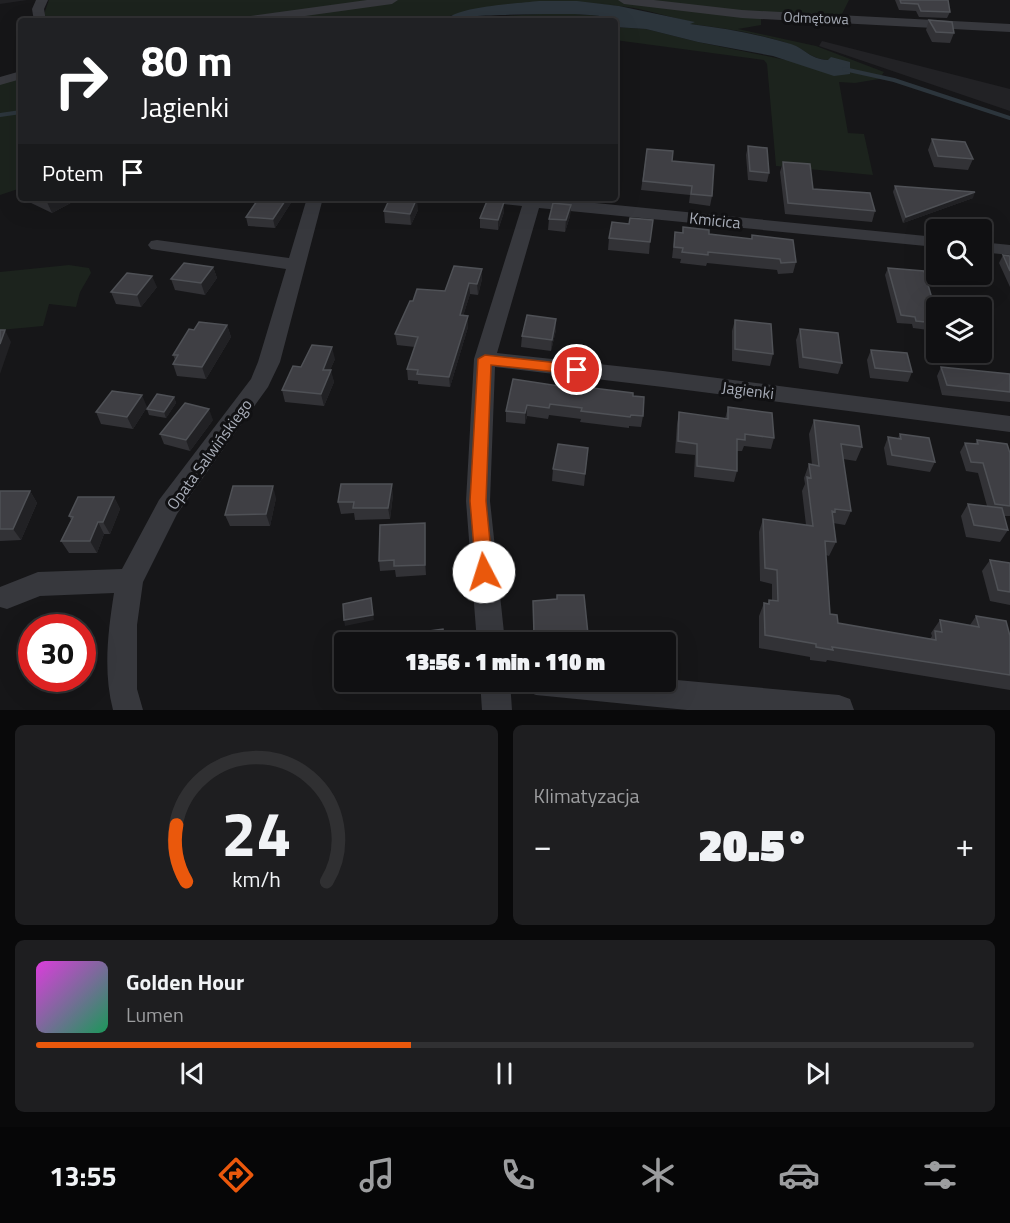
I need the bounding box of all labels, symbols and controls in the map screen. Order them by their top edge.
street label: Odmętowa [783,6,849,29]
text: 80 m [141,28,233,92]
icon: right [42,42,120,120]
text: Jagienki [141,86,229,127]
text: Potem [42,156,104,190]
icon: arrive [116,156,149,189]
street label: Kmicica [688,205,742,235]
map controls [926,219,992,363]
button: search [926,219,992,285]
button: layers [926,297,992,363]
pin [551,344,602,395]
icon: arrive [560,353,593,386]
street label: Jagienki [721,375,775,405]
street label: Opata Salwińskiego [160,393,258,515]
position arrow [452,540,516,604]
speed limit sign: 30 [18,614,96,692]
text: 13:56 · 1 min · 110 m [405,645,605,679]
text: Klimatyzacja [534,780,640,811]
text: 24 [221,785,291,880]
text: 20.5° [698,810,810,878]
text: − [534,820,552,870]
text: + [956,820,974,870]
text: km/h [232,863,281,895]
text: Golden Hour [126,965,244,999]
text: Lumen [126,999,184,1030]
icon: previous [176,1057,209,1090]
icon: pause [488,1057,521,1090]
icon: next [801,1057,834,1090]
icon: directions [215,1154,257,1196]
icon: music [356,1154,398,1196]
icon: phone [497,1154,539,1196]
icon: climate [637,1154,679,1196]
icon: car [778,1154,820,1196]
icon: filters [919,1154,961,1196]
text: 13:55 [49,1155,117,1196]

